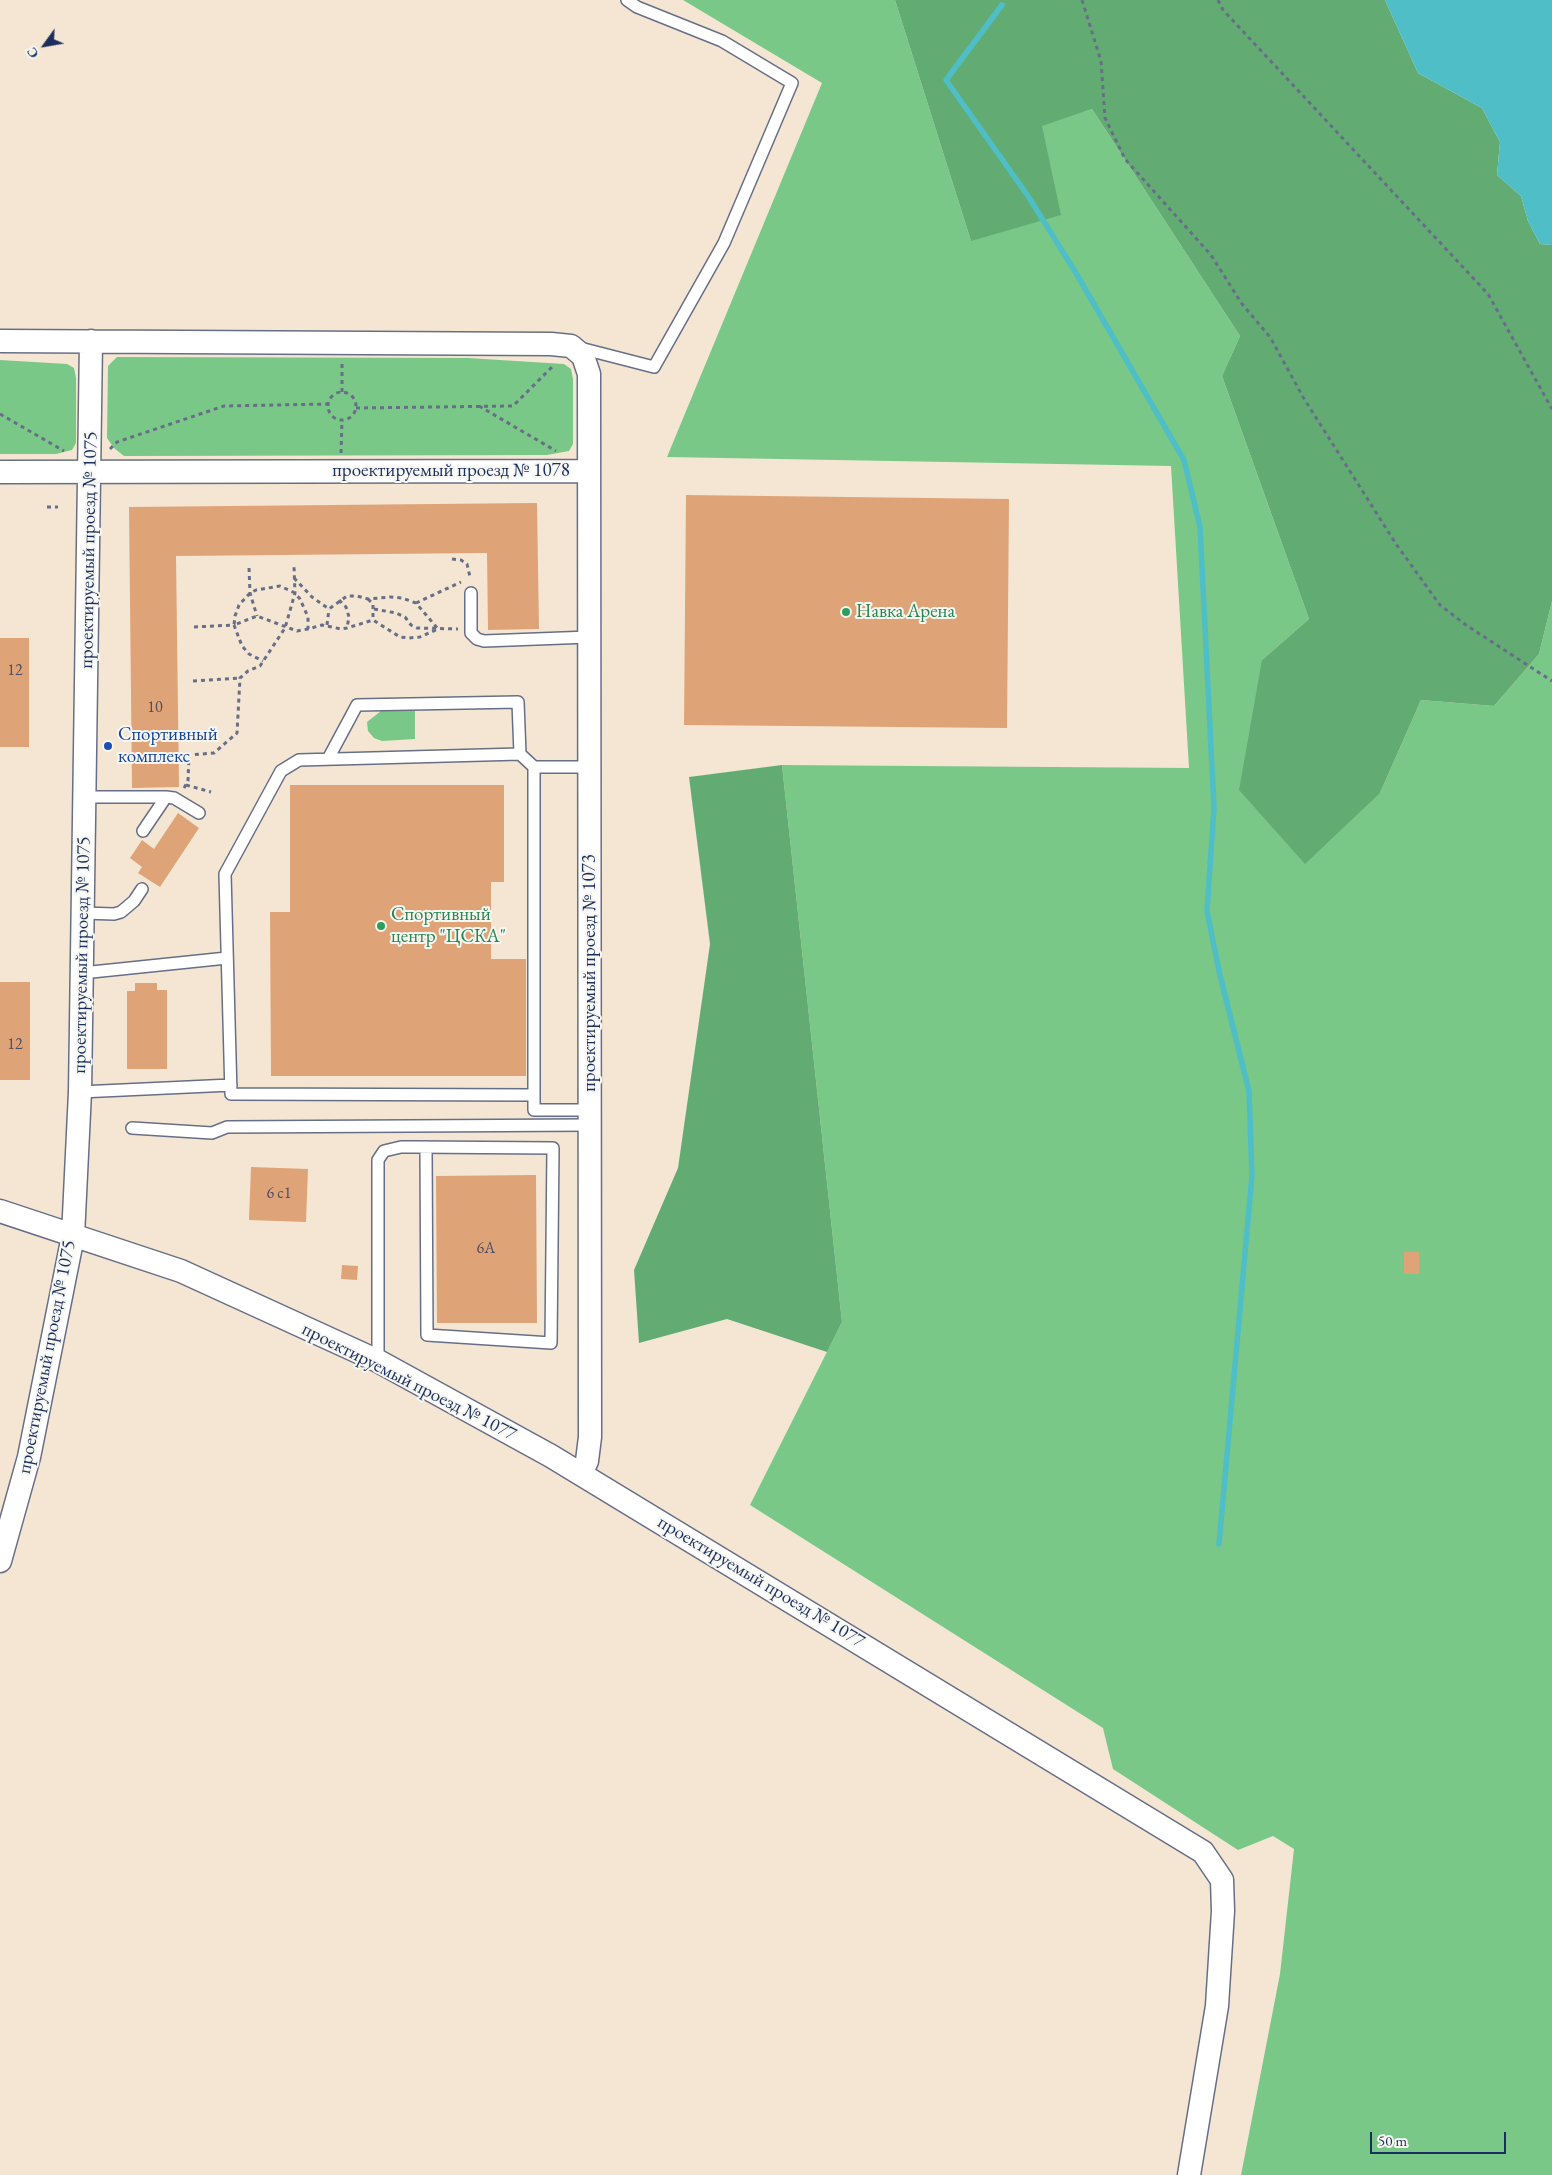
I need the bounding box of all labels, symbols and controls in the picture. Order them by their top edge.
north arrow [20,20,70,70]
text: С [22,44,43,62]
street label: проектируемый проезд № 1075 [76,431,102,669]
street label: проектируемый проезд № 1078 [332,460,570,482]
place label: Навка Арена [856,601,955,623]
marker: Навка Арена [840,606,852,618]
house number: 12 [7,661,23,681]
house number: 10 [147,698,163,718]
place label: Спортивный комплекс [118,724,218,768]
marker: Спортивный комплекс [102,740,114,752]
street label: проектируемый проезд № 1075 [69,836,95,1074]
street label: проектируемый проезд № 1073 [579,854,601,1092]
place label: Спортивный центр "ЦСКА" [391,904,506,948]
marker: Спортивный центр "ЦСКА" [375,920,387,932]
house number: 12 [7,1035,23,1055]
house number: 6 с1 [266,1184,292,1204]
street label: проектируемый проезд № 1075 [13,1238,81,1476]
house number: 6А [477,1239,495,1259]
street label: проектируемый проезд № 1077 [298,1318,520,1446]
street label: проектируемый проезд № 1077 [653,1511,869,1653]
scale bar [1372,2122,1508,2154]
text: 50 m [1378,2131,1407,2150]

